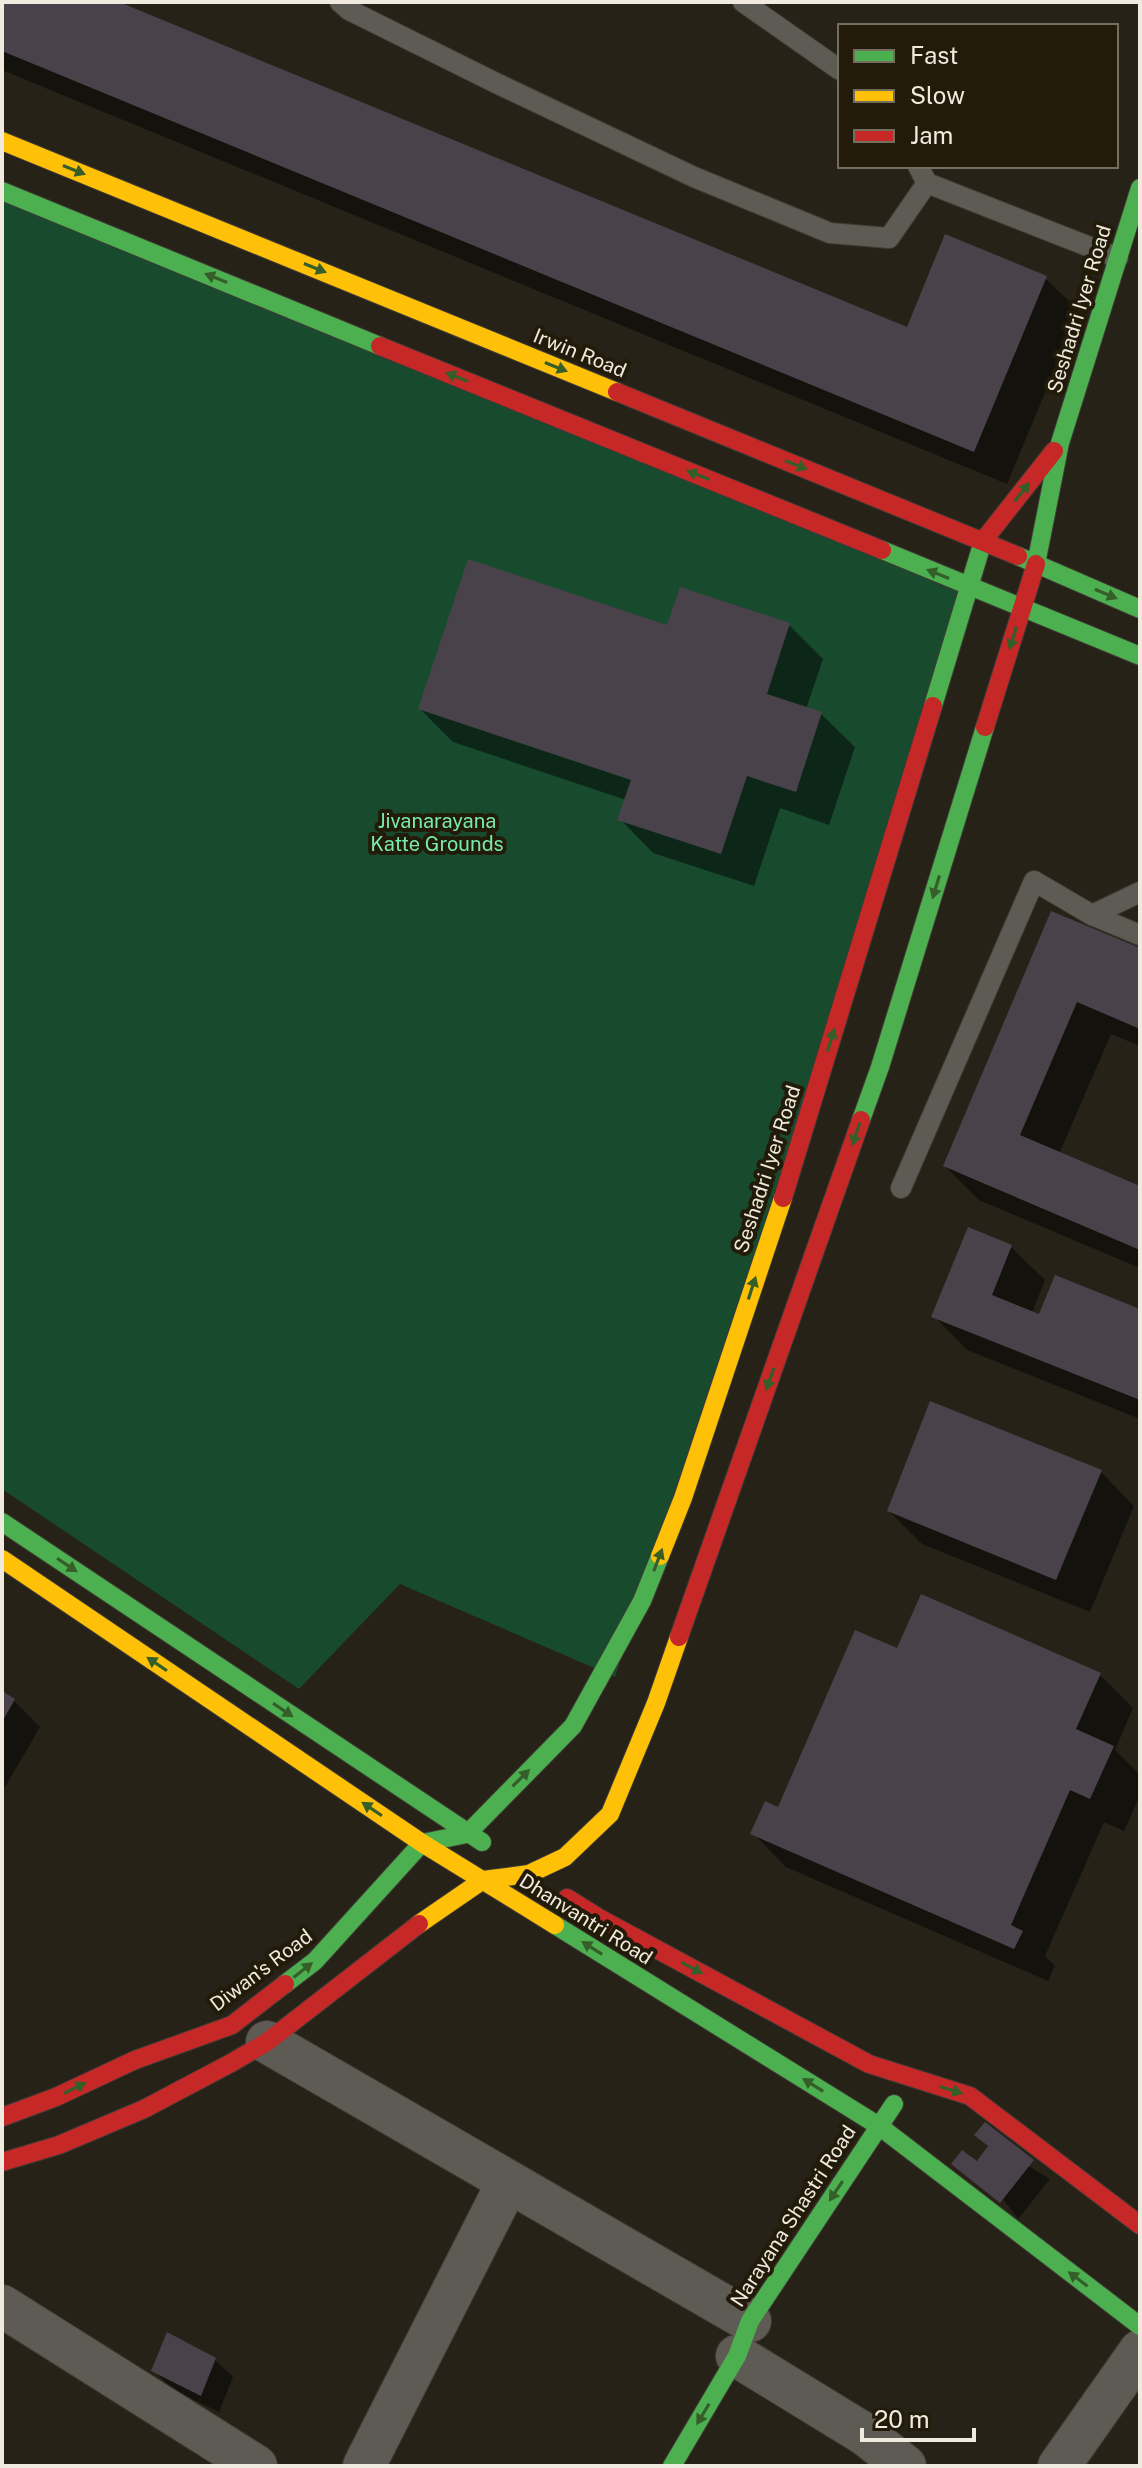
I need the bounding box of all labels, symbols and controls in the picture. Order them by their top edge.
legend [838,24,1118,168]
text: Fast [910,41,958,69]
text: Slow [910,81,965,109]
text: Jam [910,121,953,149]
one-way arrow [62,164,86,177]
street label: Seshadri Iyer Road [1042,222,1116,396]
one-way arrow [303,262,327,275]
one-way arrow [204,272,228,285]
street label: Irwin Road [530,323,630,383]
one-way arrow [544,360,568,373]
one-way arrow [445,370,469,383]
one-way arrow [784,459,808,472]
one-way arrow [685,468,709,481]
one-way arrow [1013,482,1029,502]
one-way arrow [926,567,950,580]
one-way arrow [1094,587,1118,601]
one-way arrow [1006,627,1018,651]
park label: Jivanarayana Katte Grounds [370,809,504,856]
one-way arrow [929,875,941,899]
one-way arrow [825,1028,838,1052]
street label: Seshadri Iyer Road [729,1082,805,1256]
one-way arrow [849,1122,862,1146]
one-way arrow [747,1276,759,1300]
one-way arrow [763,1367,775,1391]
one-way arrow [652,1548,665,1572]
one-way arrow [56,1557,77,1572]
one-way arrow [146,1656,167,1671]
one-way arrow [272,1702,293,1717]
one-way arrow [512,1769,530,1788]
one-way arrow [362,1802,383,1817]
street label: Dhanvantri Road [515,1868,657,1970]
street label: Diwan's Road [205,1924,317,2016]
one-way arrow [581,1941,603,1955]
one-way arrow [680,1961,703,1975]
one-way arrow [293,1962,313,1978]
one-way arrow [802,2079,824,2093]
one-way arrow [63,2082,86,2095]
one-way arrow [940,2084,964,2097]
street label: Narayana Shastri Road [725,2121,861,2311]
one-way arrow [828,2181,843,2202]
one-way arrow [1068,2271,1088,2287]
scale bar [862,2392,974,2442]
one-way arrow [696,2403,710,2425]
text: 20 m [874,2405,930,2433]

